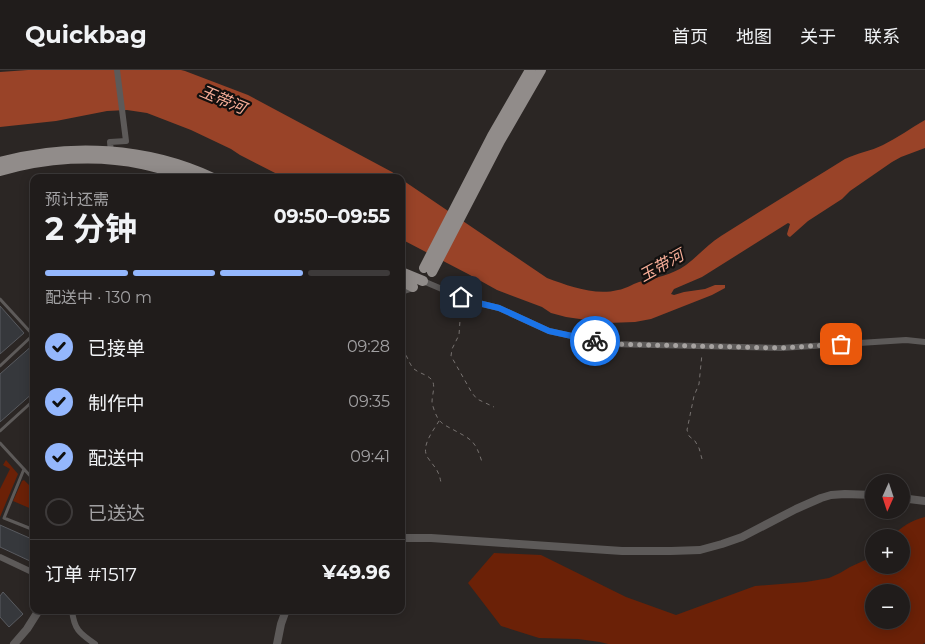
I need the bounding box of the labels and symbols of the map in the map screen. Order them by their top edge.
water label: 玉带河 [197,81,251,119]
water label: 玉带河 [636,244,689,285]
pin [440,276,482,318]
courier [570,316,620,366]
pin [820,323,862,365]
north arrow [865,474,910,519]

